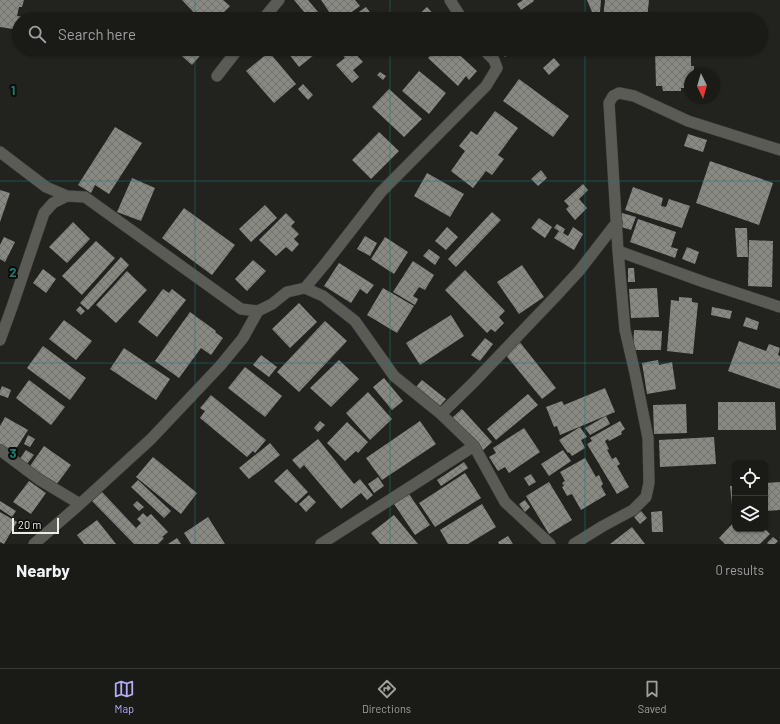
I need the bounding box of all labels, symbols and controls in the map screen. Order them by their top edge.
search box [12,12,768,56]
icon: search [26,23,48,45]
text: Search here [58,25,136,43]
north arrow [684,68,720,104]
text: 1 [11,82,15,98]
text: 2 [9,264,17,280]
text: 3 [9,445,17,461]
map controls [732,460,768,532]
button: locate [732,460,768,496]
button: layers [732,496,768,532]
scale bar [12,516,59,535]
text: 20 m [18,518,41,531]
text: Nearby [16,560,70,580]
text: 0 results [715,562,764,578]
tab: Map [113,678,135,715]
tab: Directions [362,678,411,715]
tab: Saved [638,678,667,715]

